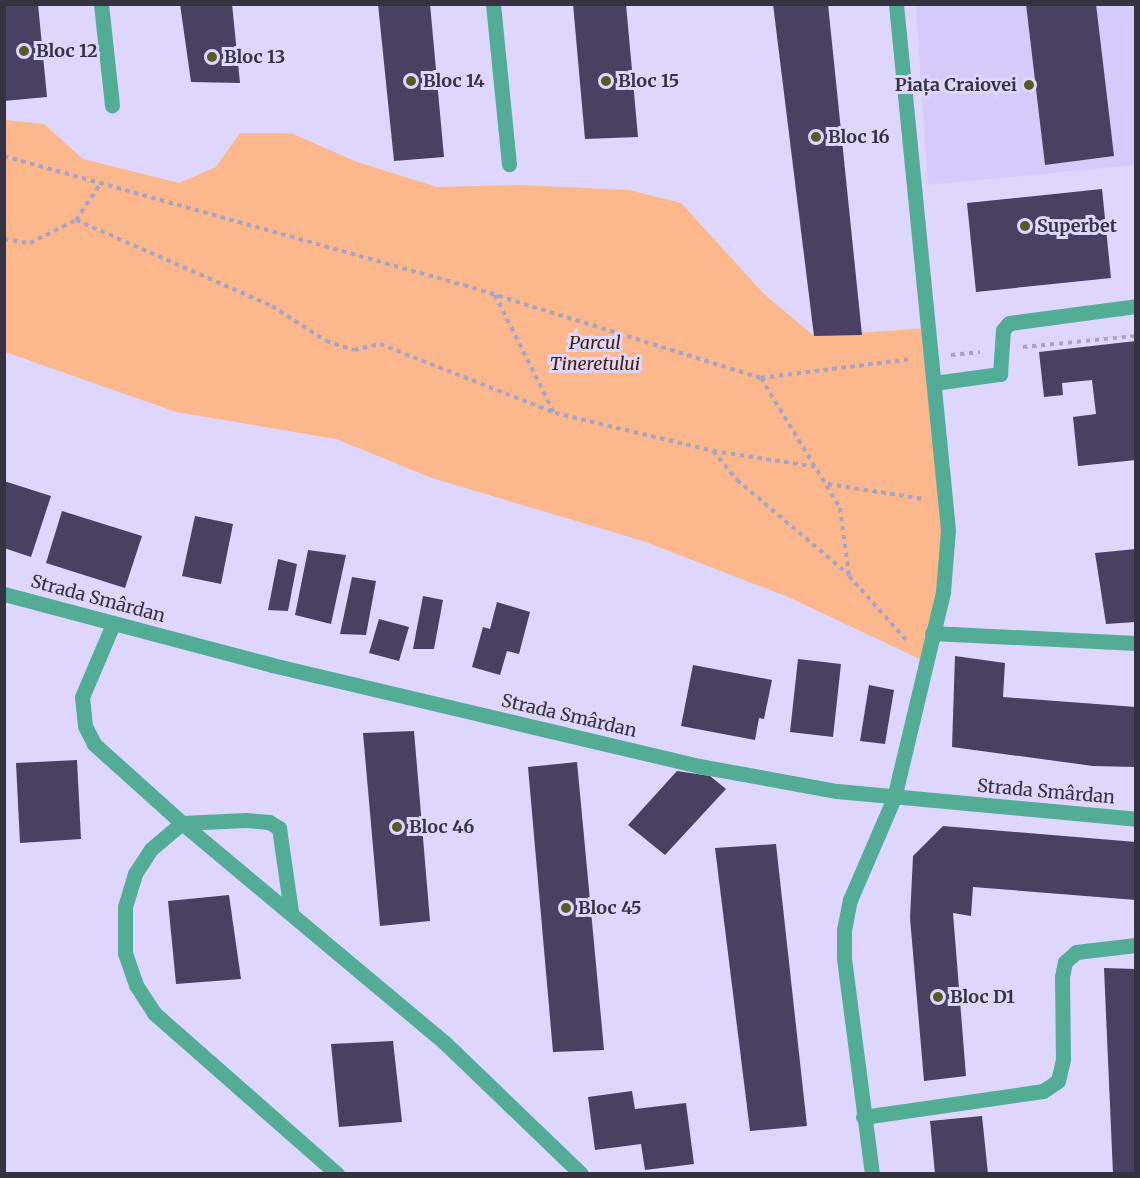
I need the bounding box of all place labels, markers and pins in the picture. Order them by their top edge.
place label: Bloc 12 [36,40,98,62]
marker: Bloc 12 [17,44,31,58]
place label: Bloc 13 [224,46,285,68]
marker: Bloc 13 [205,50,219,64]
place label: Bloc 14 [423,70,485,92]
place label: Bloc 15 [618,70,679,92]
marker: Bloc 14 [404,74,418,88]
marker: Bloc 15 [599,74,613,88]
place label: Piața Craiovei [895,74,1017,96]
marker: Piața Craiovei [1022,78,1036,92]
place label: Bloc 16 [828,126,890,148]
marker: Bloc 16 [809,130,823,144]
place label: Superbet [1037,215,1117,237]
marker: Superbet [1018,219,1032,233]
place label: Bloc 46 [409,816,474,838]
marker: Bloc 46 [390,820,404,834]
place label: Bloc 45 [578,897,642,919]
marker: Bloc 45 [559,901,573,915]
place label: Bloc D1 [950,986,1015,1008]
marker: Bloc D1 [931,990,945,1004]

